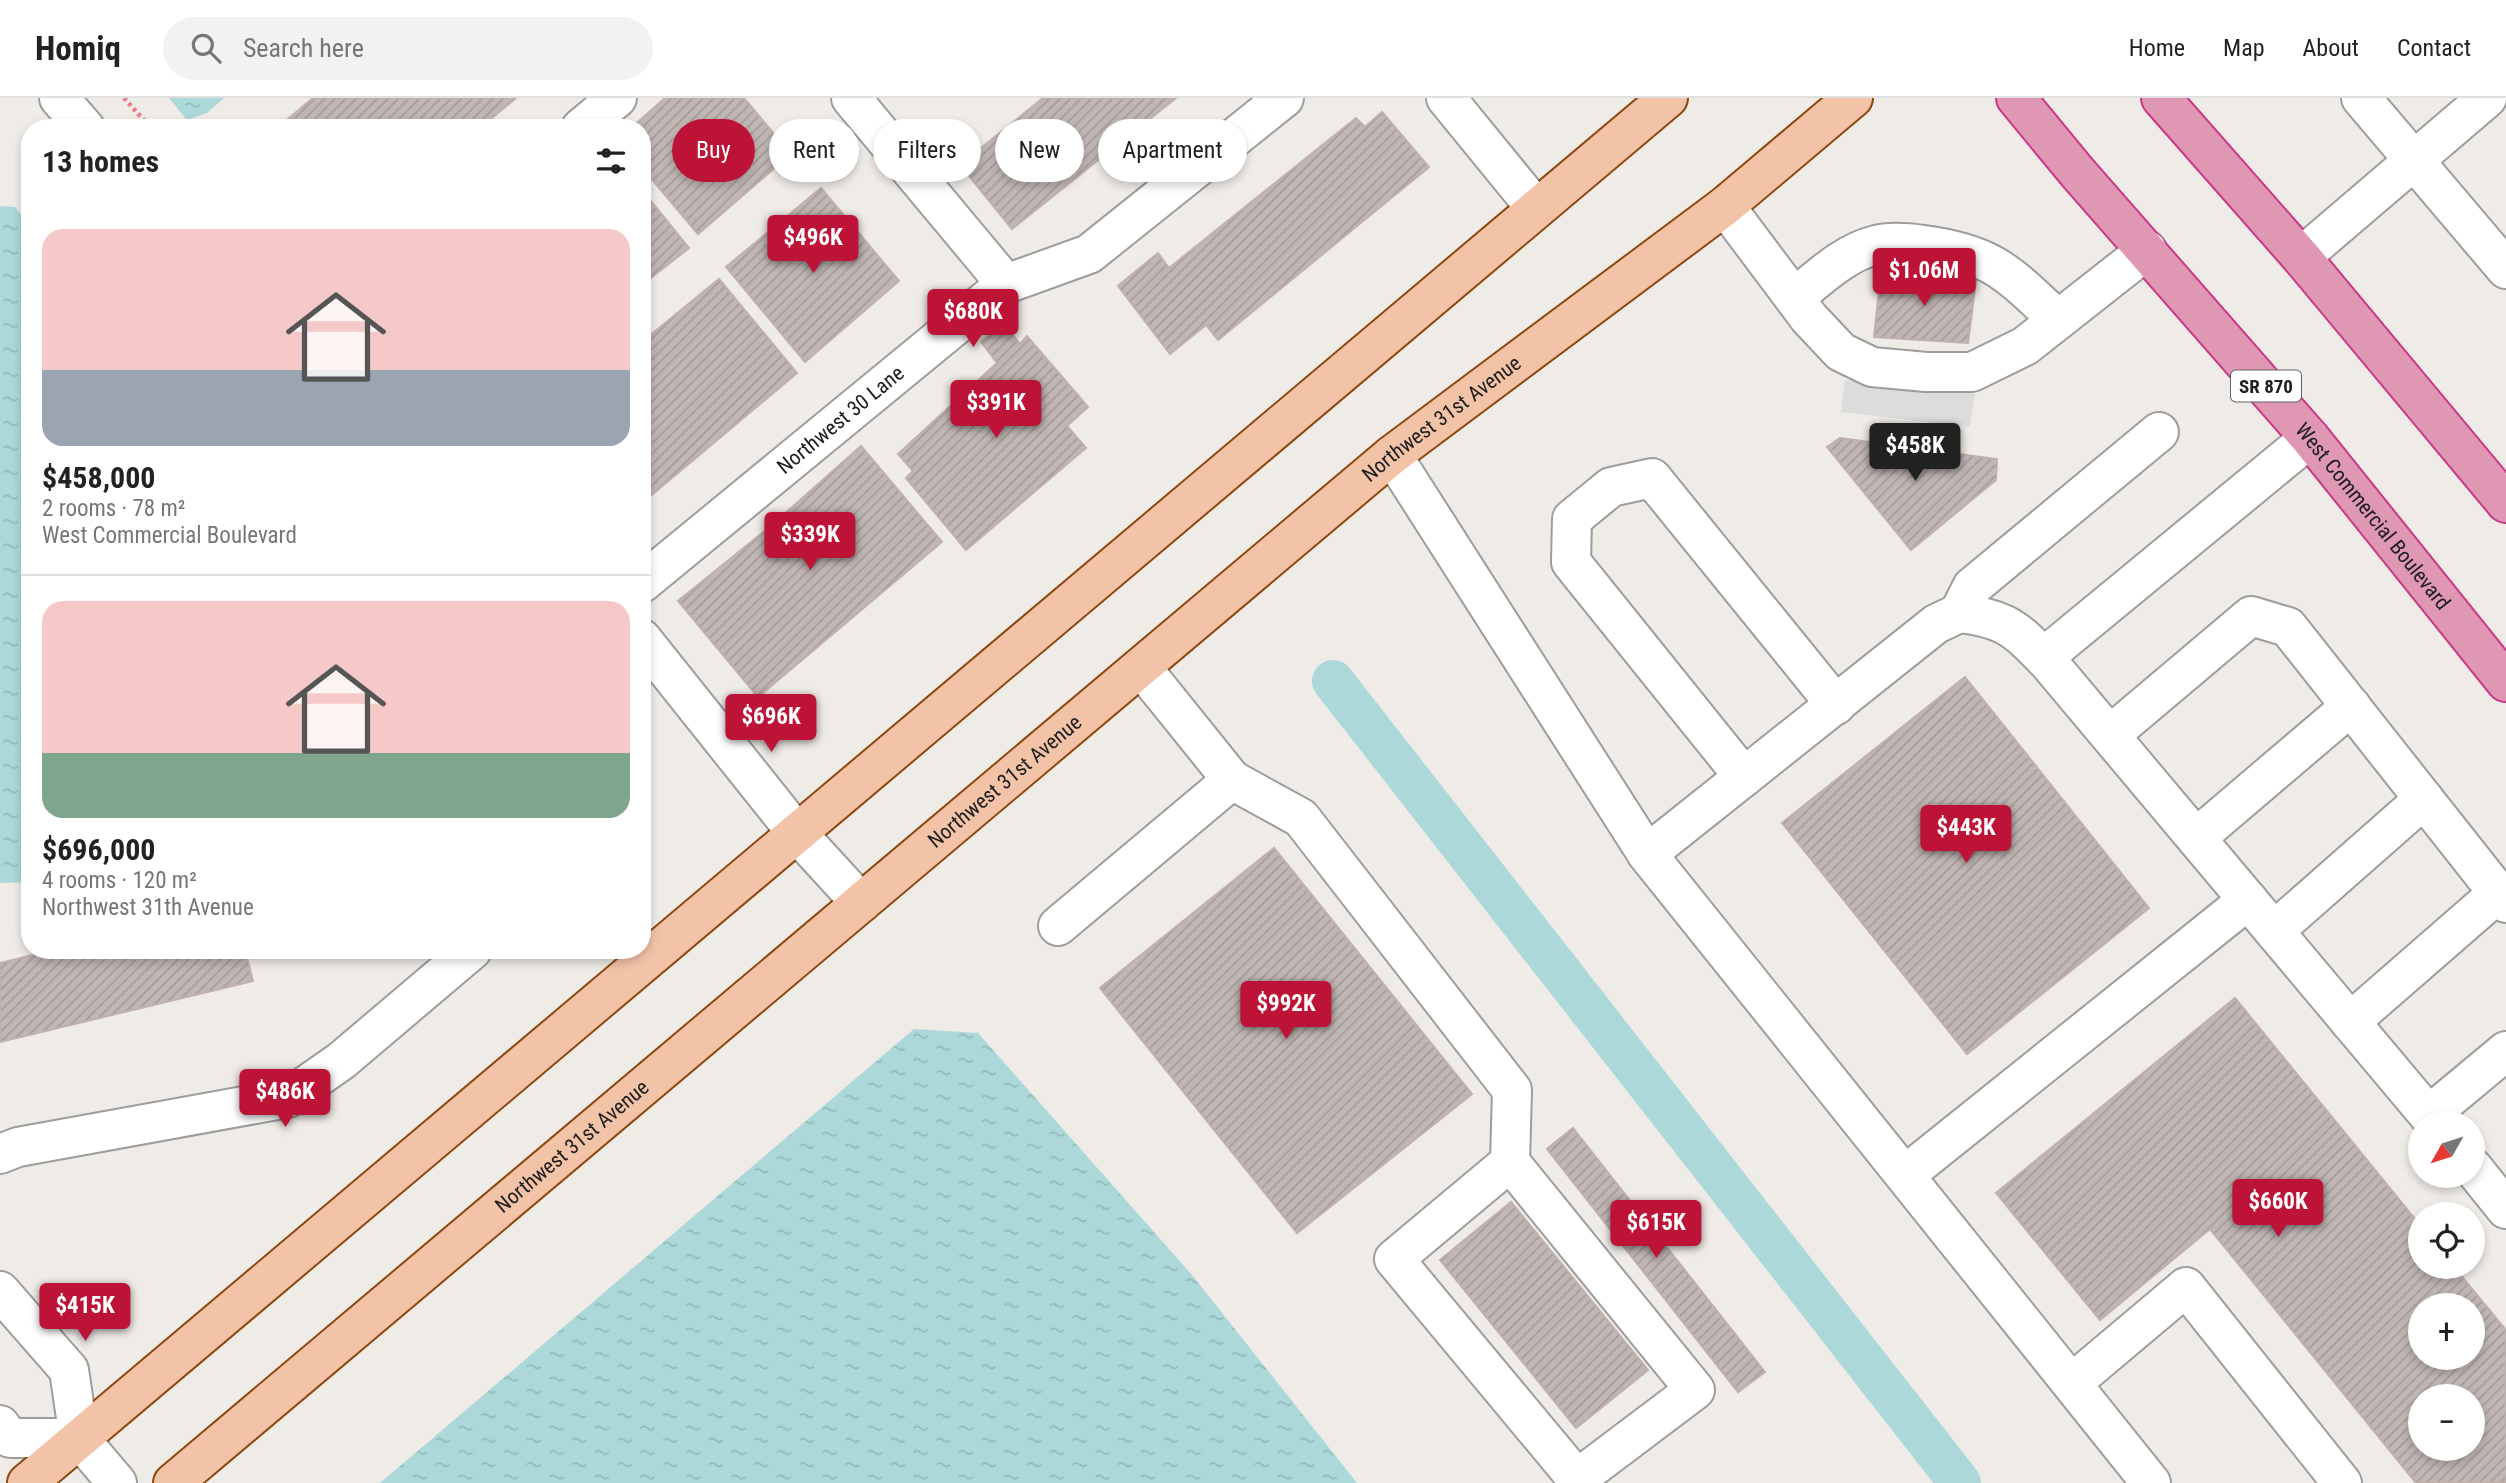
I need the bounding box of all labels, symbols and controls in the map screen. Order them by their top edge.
search box [163,17,653,80]
text: Homiq [35,29,121,68]
icon: search [187,29,225,67]
text: Search here [243,33,364,63]
text: Home [2129,34,2185,62]
text: Map [2223,34,2265,62]
text: About [2303,34,2359,62]
text: Contact [2397,34,2471,62]
chip: Buy [672,119,755,182]
chip: Rent [769,119,859,182]
chip: Filters [873,119,981,182]
chip: New [995,119,1084,182]
chip: Apartment [1098,119,1247,182]
icon: filters [592,142,630,180]
text: 13 homes [42,144,159,179]
pin: $496K [764,216,862,275]
text: $496K [783,224,843,251]
pin: $1.06M [1867,248,1981,308]
text: $1.06M [1889,257,1959,284]
icon: home [273,274,399,400]
pin: $680K [924,289,1022,349]
text: $680K [943,298,1003,325]
street label: Northwest 31st Avenue [1357,351,1526,487]
street label: Northwest 30 Lane [772,361,909,479]
road number: SR 870 [2231,370,2301,402]
pin: $391K [947,380,1045,440]
text: $391K [966,389,1026,416]
street label: West Commercial Boulevard [2290,418,2455,615]
pin: $458K [1866,424,1964,483]
text: $458K [1885,432,1945,459]
text: $458,000 [42,460,155,495]
text: 2 rooms · 78 m² [42,495,185,522]
pin: $339K [761,512,859,572]
text: $339K [780,521,840,548]
text: West Commercial Boulevard [42,522,297,549]
icon: home [273,646,399,772]
pin: $696K [722,694,820,754]
text: $696K [741,703,801,730]
street label: Northwest 31st Avenue [923,710,1086,853]
pin: $443K [1917,806,2015,865]
text: $443K [1936,814,1996,841]
text: $696,000 [42,832,155,867]
text: 4 rooms · 120 m² [42,867,197,894]
text: Northwest 31th Avenue [42,894,254,921]
pin: $992K [1237,982,1335,1041]
text: $992K [1256,990,1316,1017]
pin: $486K [236,1070,334,1129]
street label: Northwest 31st Avenue [491,1075,654,1218]
text: $486K [255,1078,315,1105]
north arrow [2408,1111,2485,1188]
map controls [2408,1111,2485,1461]
pin: $660K [2229,1180,2327,1239]
text: $660K [2248,1188,2308,1215]
pin: $615K [1607,1200,1705,1260]
button: locate [2408,1202,2485,1279]
text: $615K [1626,1209,1686,1236]
pin: $415K [36,1284,134,1343]
text: $415K [55,1292,115,1319]
button: + [2408,1293,2485,1370]
button: − [2408,1384,2485,1461]

